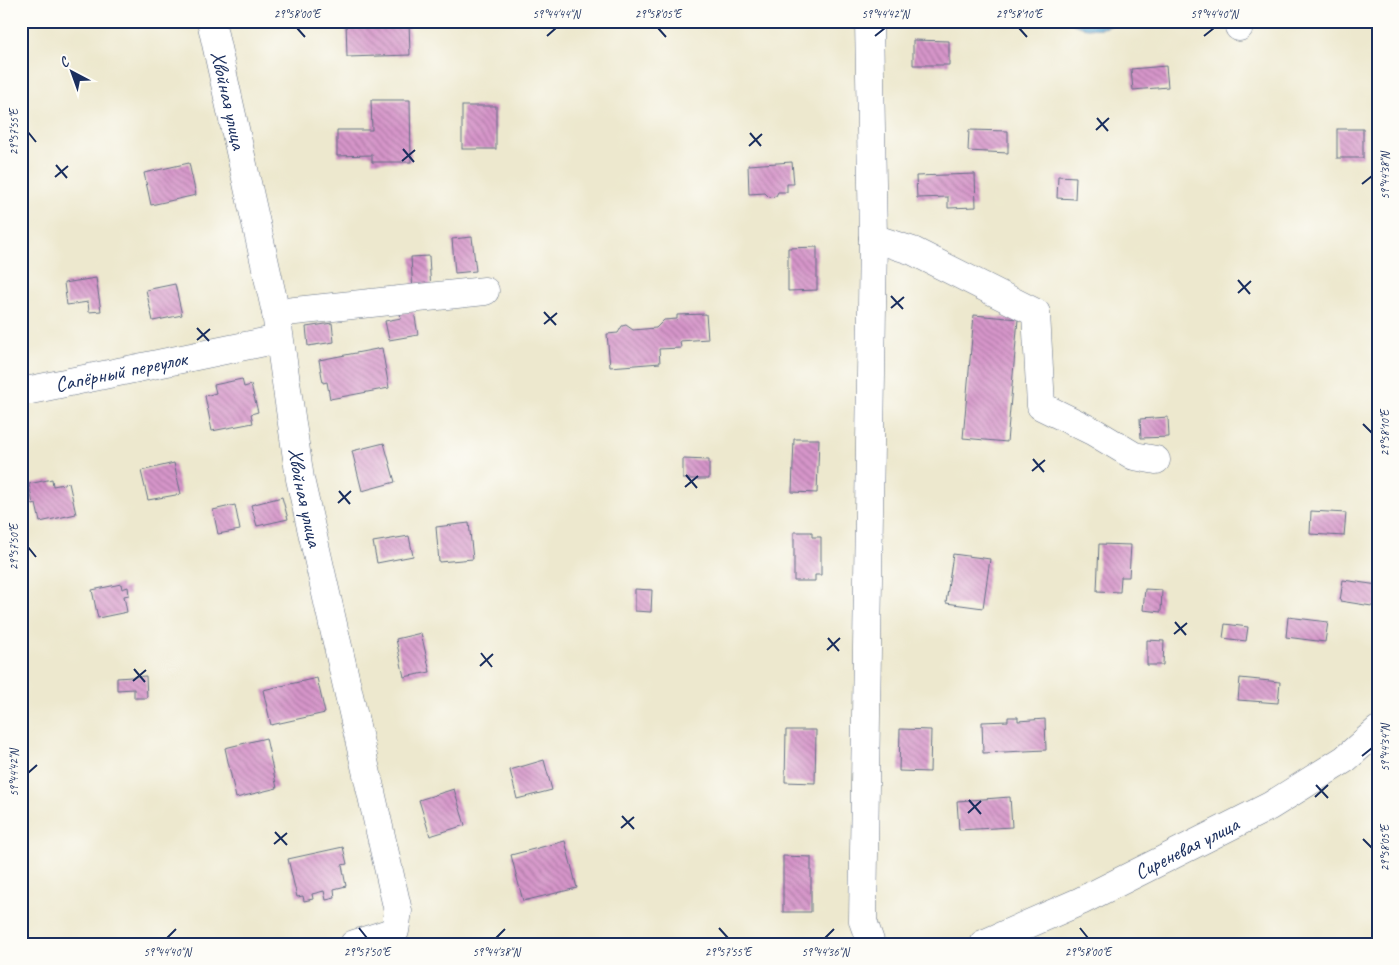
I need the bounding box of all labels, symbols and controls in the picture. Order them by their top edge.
text: 29°58'00"E [274,6,322,22]
text: 59°44'44"N [532,6,581,22]
text: 29°58'05"E [635,6,683,22]
text: 59°44'42"N [861,6,910,22]
text: 29°58'10"E [996,6,1044,22]
text: 59°44'40"N [1190,6,1239,22]
north arrow [48,48,98,98]
street label: Хвойная улица [205,48,253,153]
text: С [56,53,74,71]
text: 29°57'55"E [6,107,22,155]
text: 59°44'38"N [1377,151,1393,200]
street label: Сапёрный переулок [53,345,191,398]
text: 29°58'10"E [1377,408,1393,456]
street label: Хвойная улица [283,446,328,551]
text: 29°57'50"E [6,522,22,570]
text: 59°44'34"N [1377,723,1393,772]
text: 59°44'42"N [6,748,22,797]
street label: Сиреневая улица [1130,810,1244,885]
text: 29°58'05"E [1377,823,1393,871]
text: 59°44'40"N [143,944,192,960]
text: 29°57'50"E [344,944,392,960]
text: 59°44'38"N [472,944,521,960]
text: 29°57'55"E [705,944,753,960]
text: 59°44'36"N [801,944,850,960]
text: 29°58'00"E [1065,944,1113,960]

